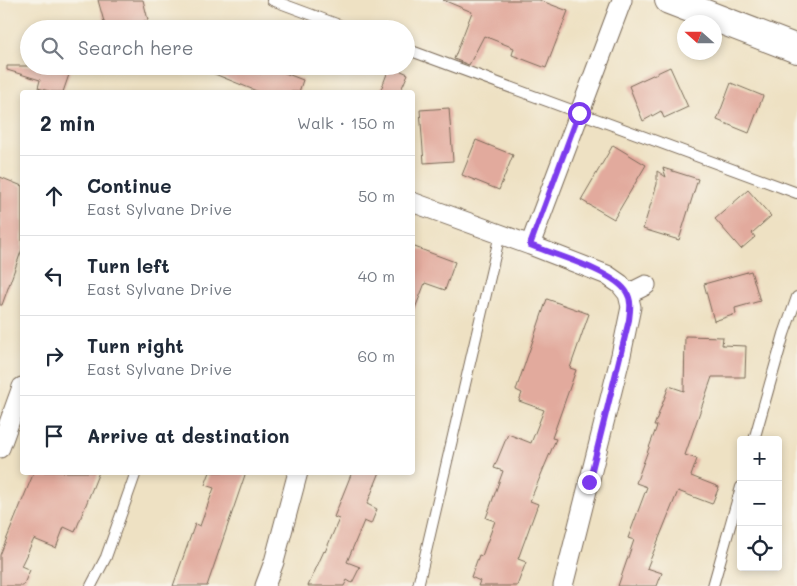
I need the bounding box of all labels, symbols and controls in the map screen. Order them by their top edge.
north arrow [677,15,722,60]
search box [20,20,415,75]
icon: search [38,34,66,62]
text: Search here [78,35,194,60]
route start [568,102,591,125]
text: 2 min [40,109,95,136]
text: Walk · 150 m [297,112,395,133]
text: Continue [87,173,172,198]
icon: ahead [40,182,68,210]
text: 50 m [358,185,395,206]
text: East Sylvane Drive [87,198,232,219]
text: Turn left [87,253,170,278]
icon: left [40,262,68,290]
text: 40 m [358,265,395,286]
text: East Sylvane Drive [87,278,232,299]
text: Turn right [87,333,184,358]
icon: right [40,342,68,370]
text: 60 m [358,345,395,366]
text: East Sylvane Drive [87,358,232,379]
icon: arrive [40,422,68,450]
text: Arrive at destination [87,423,290,448]
map controls [737,436,782,571]
button: + [737,436,782,481]
route end [578,471,601,494]
button: − [737,481,782,526]
button: locate [737,526,782,571]

